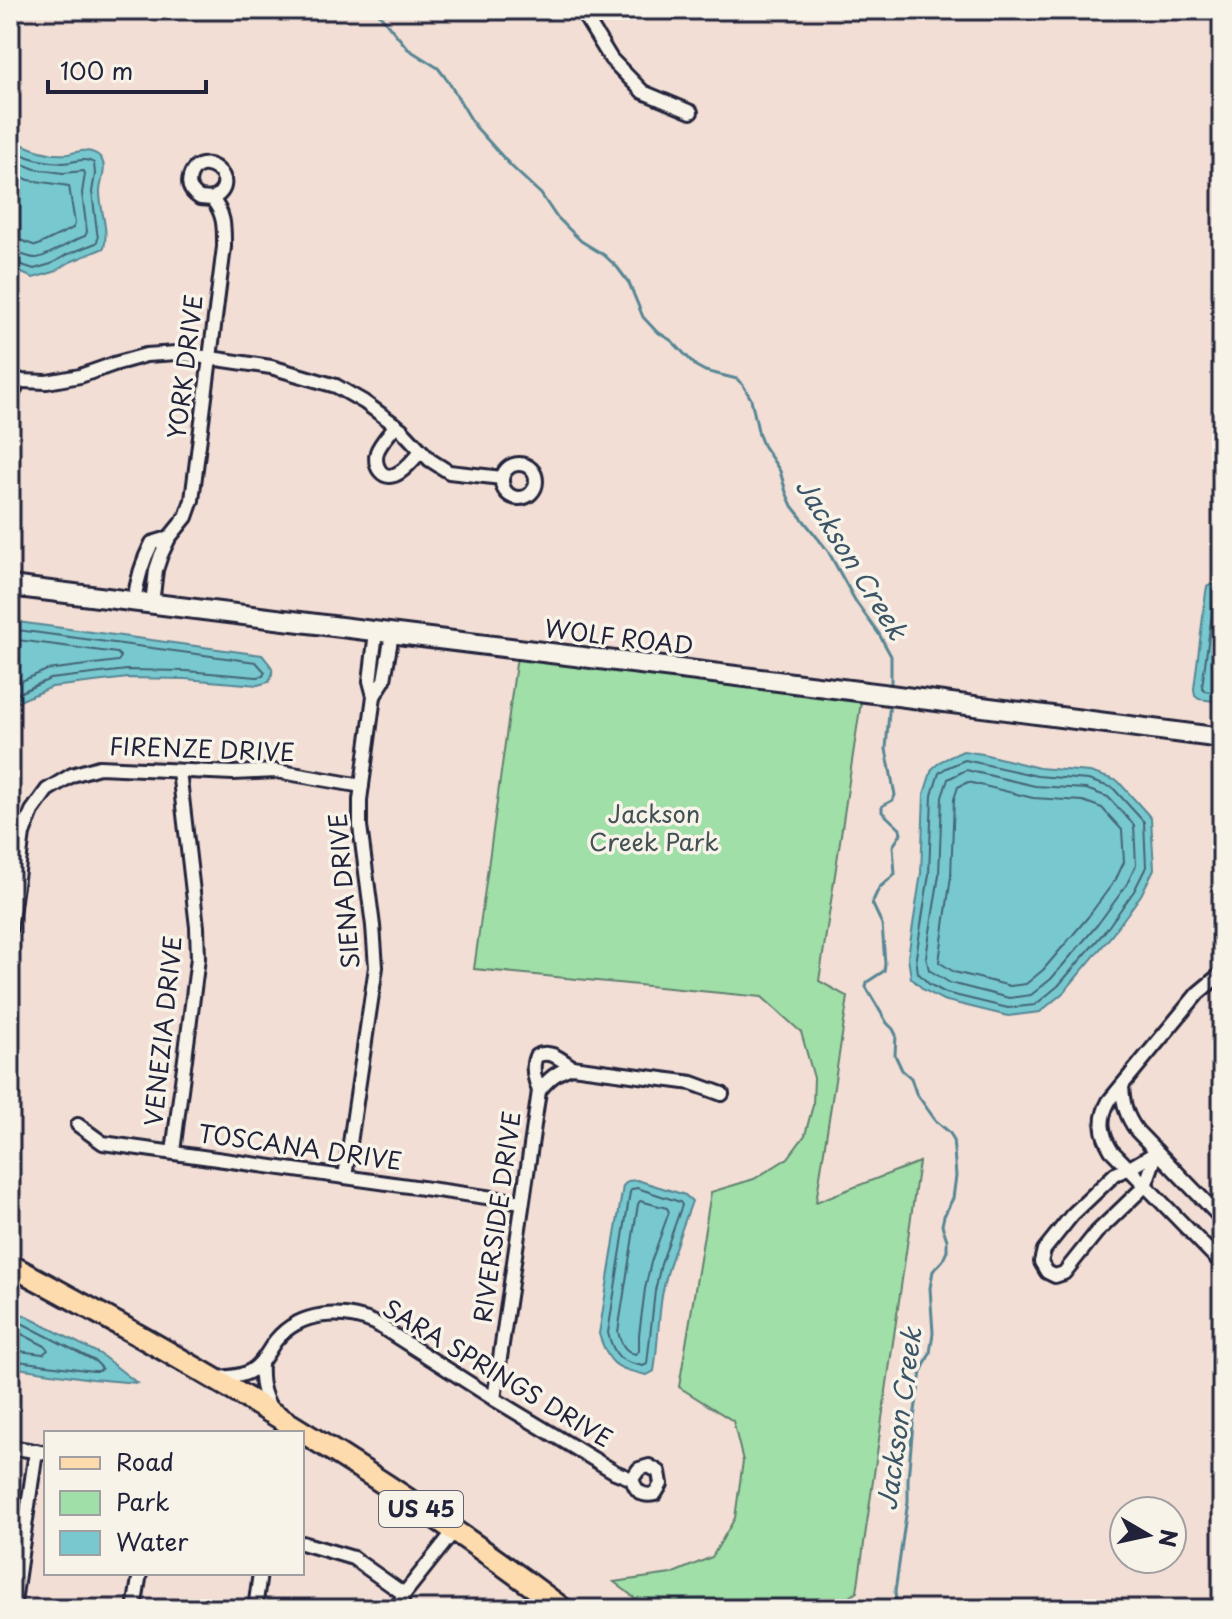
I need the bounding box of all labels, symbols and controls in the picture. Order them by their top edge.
scale bar [48,44,206,94]
text: 100 m [60,52,133,88]
street label: YORK DRIVE [157,292,211,441]
water label: Jackson Creek [787,470,918,648]
street label: WOLF ROAD [543,609,696,663]
street label: FIRENZE DRIVE [109,727,295,769]
park label: Jackson Creek Park [589,795,719,859]
street label: SIENA DRIVE [318,812,368,971]
street label: VENEZIA DRIVE [134,934,190,1128]
street label: RIVERSIDE DRIVE [463,1109,529,1325]
street label: TOSCANA DRIVE [196,1114,404,1178]
street label: SARA SPRINGS DRIVE [376,1289,620,1455]
water label: Jackson Creek [866,1324,931,1513]
legend [44,1431,304,1575]
text: Road [116,1443,174,1479]
text: Park [116,1483,170,1519]
road number: US 45 [379,1491,463,1527]
north arrow [1108,1495,1188,1575]
text: Water [116,1523,189,1559]
text: N [1152,1527,1187,1550]

